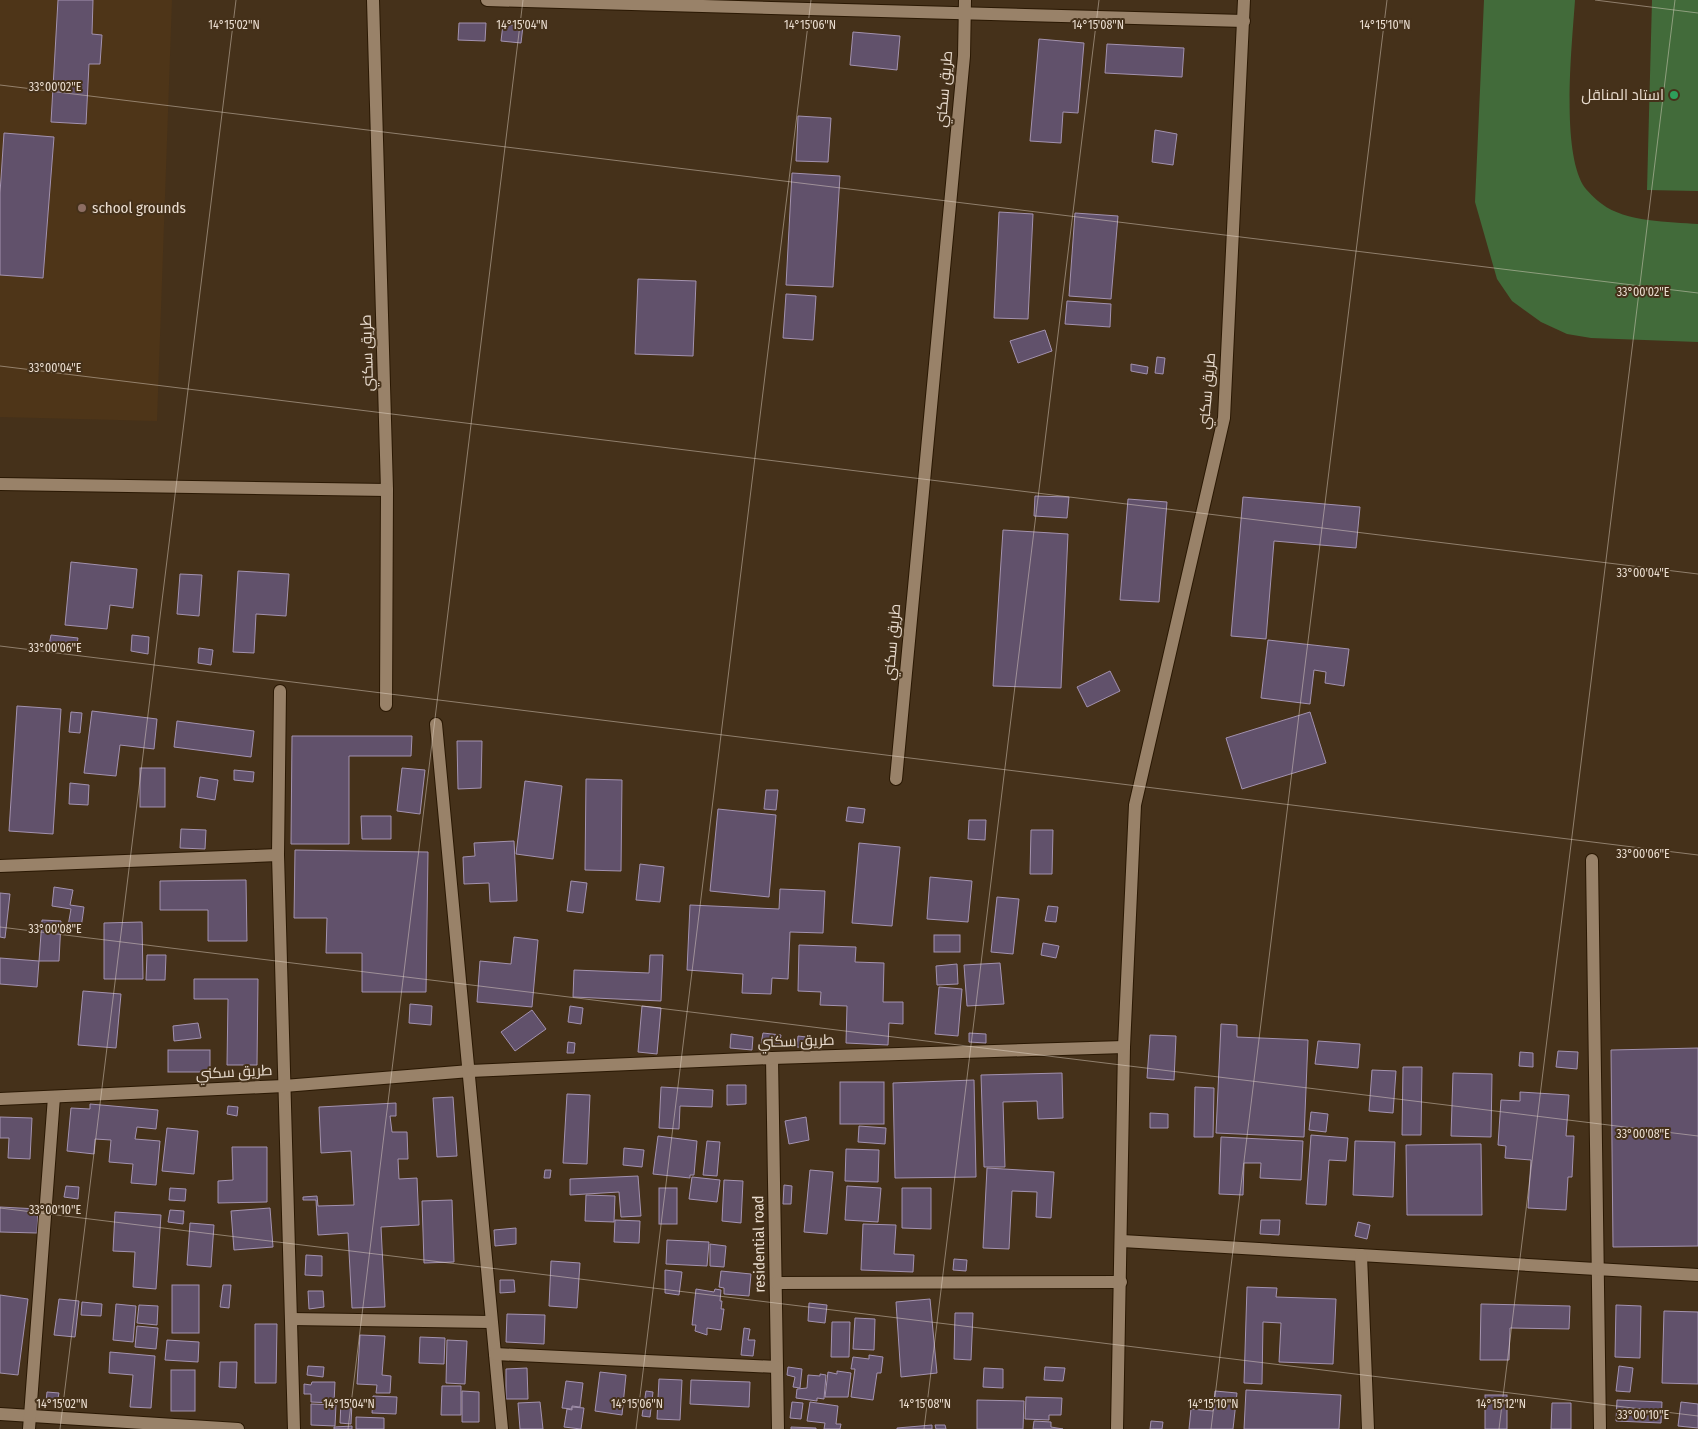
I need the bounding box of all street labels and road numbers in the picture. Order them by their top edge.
street label: طريق سكني [932,50,959,128]
street label: طريق سكني [357,314,380,392]
street label: طريق سكني [1195,352,1222,430]
street label: طريق سكني [880,603,907,681]
street label: طريق سكني [757,1031,835,1054]
street label: طريق سكني [195,1061,273,1086]
street label: residential road [749,1195,769,1293]

